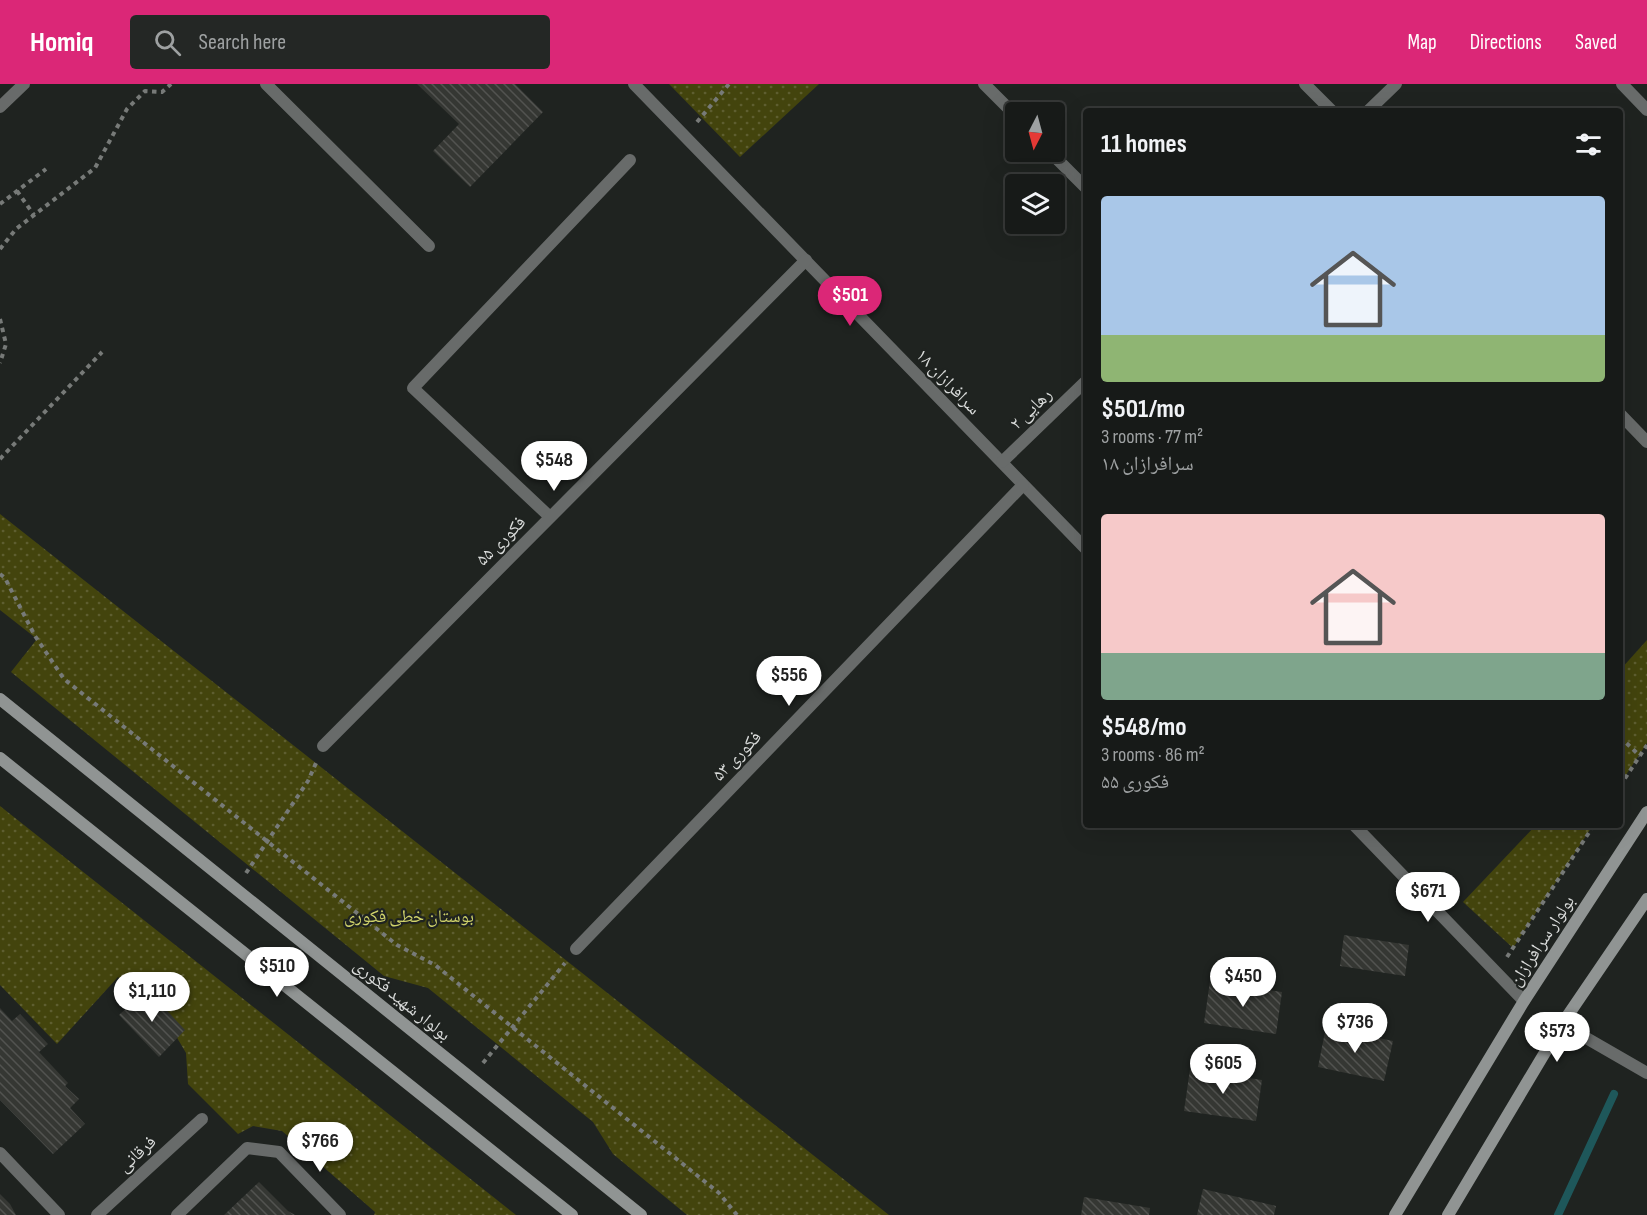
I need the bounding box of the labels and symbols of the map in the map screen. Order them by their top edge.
north arrow [1005,102,1065,162]
pin: $501 [814,276,886,327]
street label: سرافرازان ۱۸ [911,345,985,419]
street label: رهایی ۲ [1006,384,1056,434]
pin: $548 [518,441,590,492]
street label: فکوری ۵۵ [472,512,530,570]
pin: $556 [753,656,825,707]
street label: فکوری ۵۳ [708,727,766,785]
pin: $671 [1392,872,1464,923]
street label: بولوار سرافرازان [1505,892,1579,990]
park label: بوستان خطی فکوری [344,906,474,927]
pin: $510 [241,947,313,998]
street label: بولوار شهید فکوری [349,955,455,1046]
pin: $450 [1207,957,1279,1008]
pin: $1,110 [103,972,201,1023]
pin: $736 [1319,1003,1391,1054]
pin: $573 [1521,1012,1593,1063]
pin: $605 [1187,1044,1259,1095]
pin: $766 [284,1122,356,1173]
street label: فرقانی [114,1131,160,1177]

